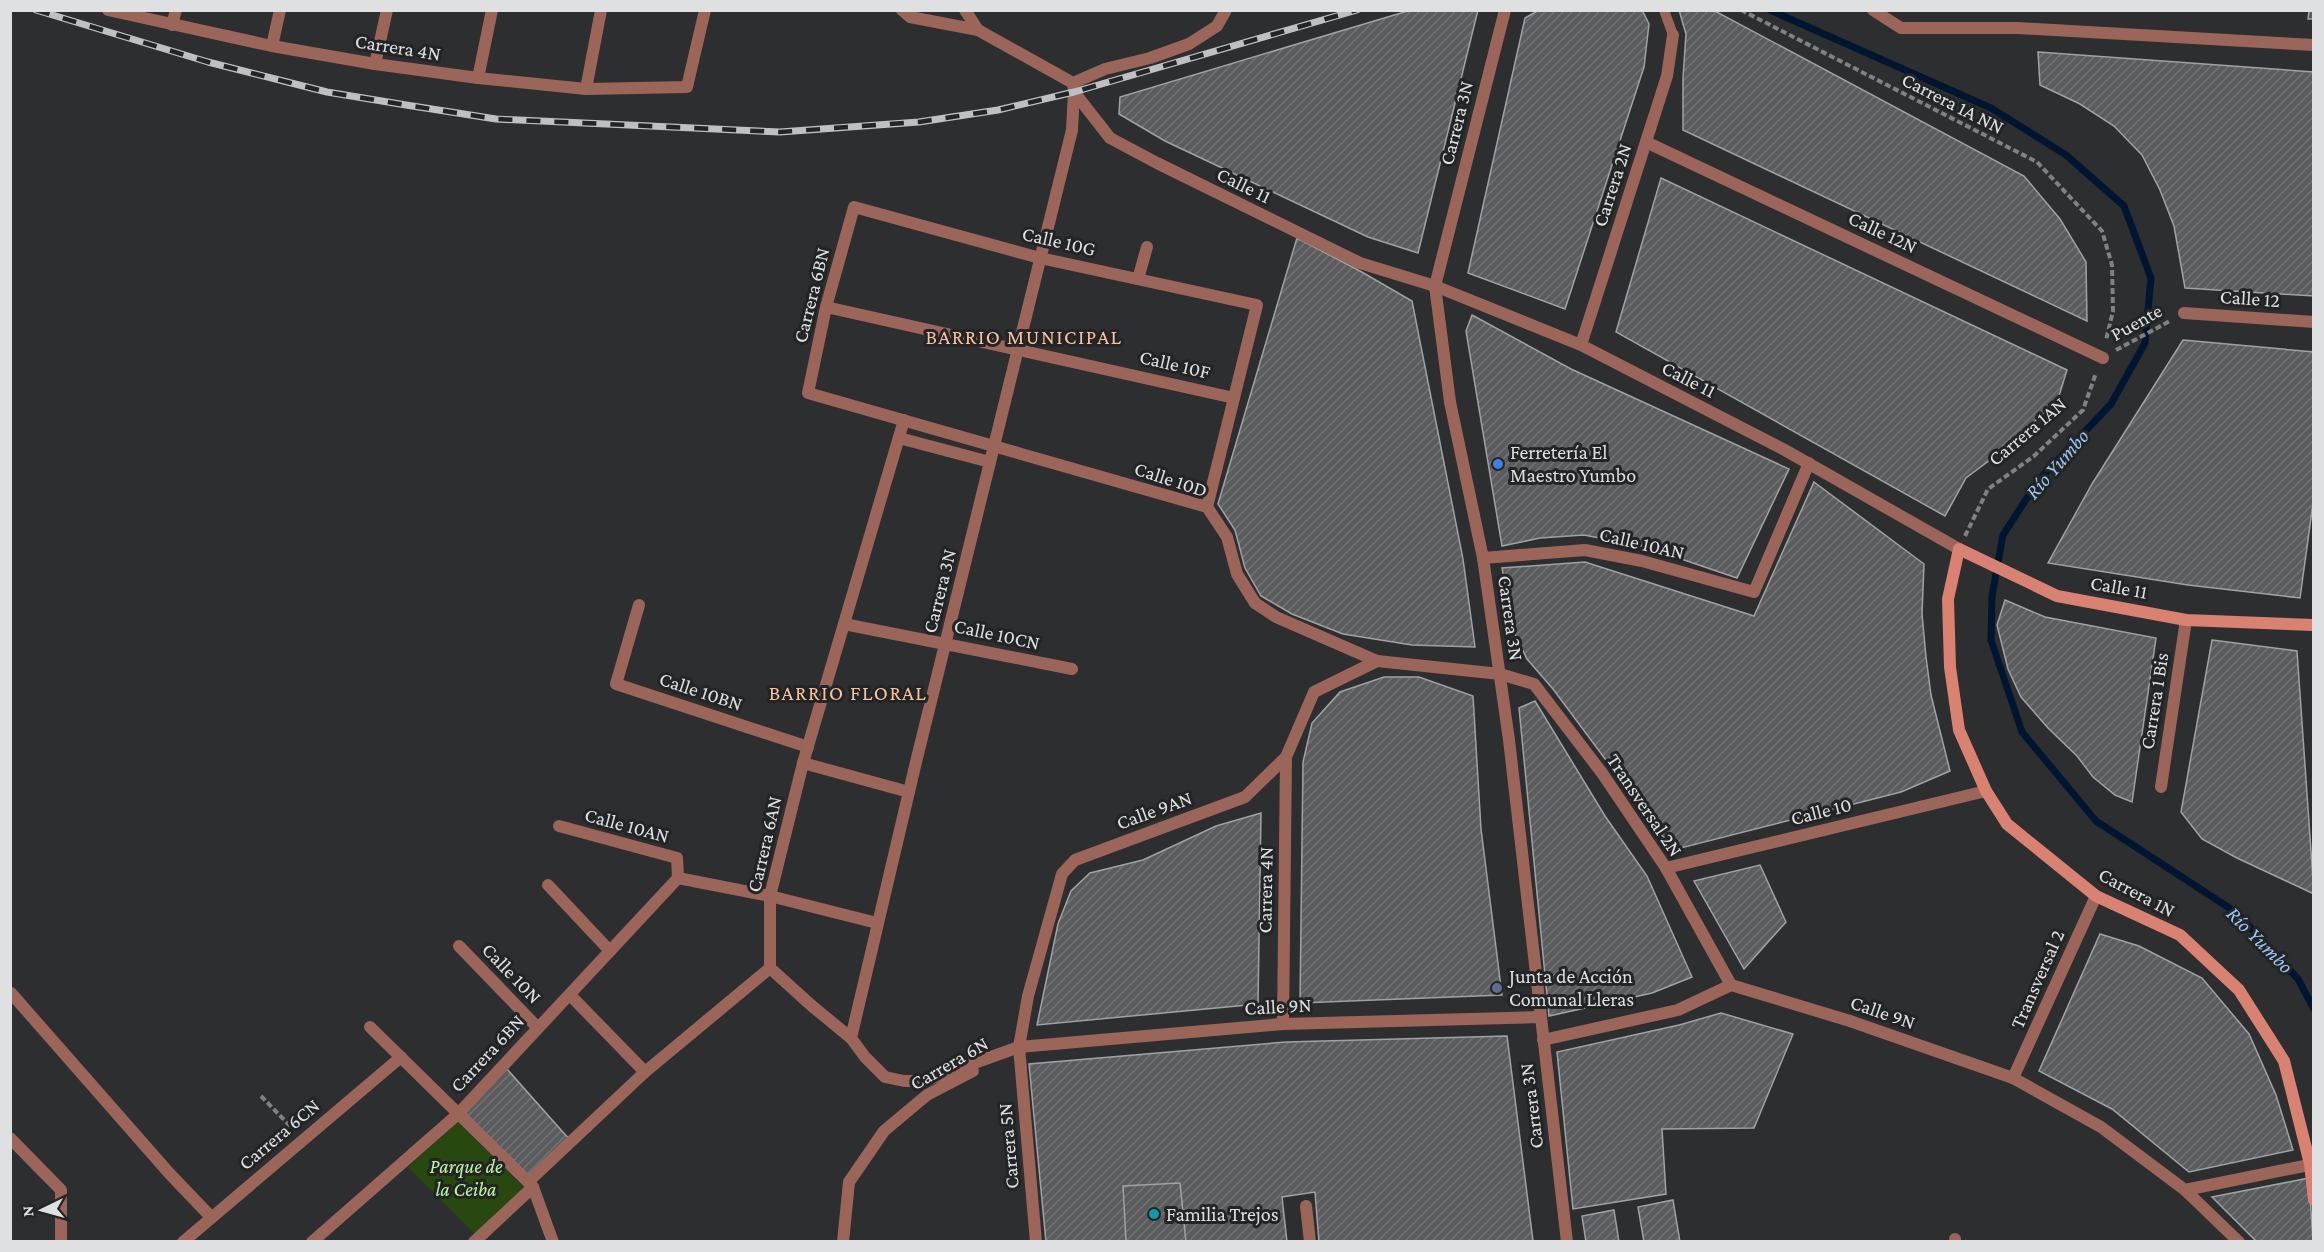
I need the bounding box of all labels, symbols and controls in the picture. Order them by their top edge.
street label: Carrera 4N [353,29,443,65]
street label: Carrera 1A NN [1898,68,2008,138]
street label: Carrera 3N [1435,79,1477,167]
street label: Carrera 2N [1588,141,1636,229]
street label: Calle 11 [1213,163,1275,207]
street label: Calle 12N [1845,207,1921,257]
street label: Calle 10G [1020,222,1098,260]
street label: Carrera 6BN [789,245,833,345]
street label: Calle 12 [2219,285,2281,311]
street label: Puente [2106,299,2166,345]
district label: BARRIO MUNICIPAL [925,325,1123,349]
street label: Calle 10F [1138,345,1213,383]
street label: Calle 11 [1658,356,1720,402]
street label: Carrera 1AN [1984,392,2070,470]
water label: Río Yumbo [2020,424,2094,504]
place label: Ferretería El Maestro Yumbo [1510,441,1636,486]
street label: Calle 10D [1132,457,1210,501]
marker: Ferretería El Maestro Yumbo [1491,457,1505,471]
street label: Calle 10AN [1597,523,1687,563]
street label: Carrera 3N [918,547,960,635]
street label: Calle 11 [2089,571,2149,603]
street label: Carrera 3N [1494,574,1528,662]
street label: Calle 10CN [952,614,1042,654]
street label: Carrera 1 Bis [2135,651,2173,751]
street label: Calle 10BN [657,667,745,715]
district label: BARRIO FLORAL [769,681,927,705]
street label: Transversal 2N [1603,750,1687,860]
street label: Calle 9AN [1113,786,1195,834]
street label: Calle 10 [1788,793,1854,829]
street label: Carrera 6AN [742,794,786,894]
street label: Calle 10AN [582,803,672,847]
street label: Carrera 4N [1253,846,1277,934]
street label: Carrera 1N [2095,863,2179,921]
water label: Río Yumbo [2222,902,2298,978]
street label: Transversal 2 [2005,926,2069,1032]
street label: Calle 10N [478,938,546,1008]
place label: Junta de Acción Comunal Lleras [1507,965,1634,1010]
marker: Junta de Acción Comunal Lleras [1490,981,1504,995]
street label: Calle 9N [1848,991,1918,1033]
street label: Calle 9N [1244,993,1312,1019]
street label: Carrera 6BN [446,1010,528,1096]
street label: Carrera 6N [906,1032,992,1094]
street label: Carrera 3N [1515,1062,1547,1150]
street label: Carrera 6CN [234,1094,324,1174]
street label: Carrera 5N [993,1102,1023,1190]
park label: Parque de la Ceiba [430,1155,503,1200]
north arrow [12,1180,72,1240]
place label: Familia Trejos [1166,1203,1279,1226]
text: N [19,1205,36,1217]
marker: Familia Trejos [1147,1207,1161,1221]

